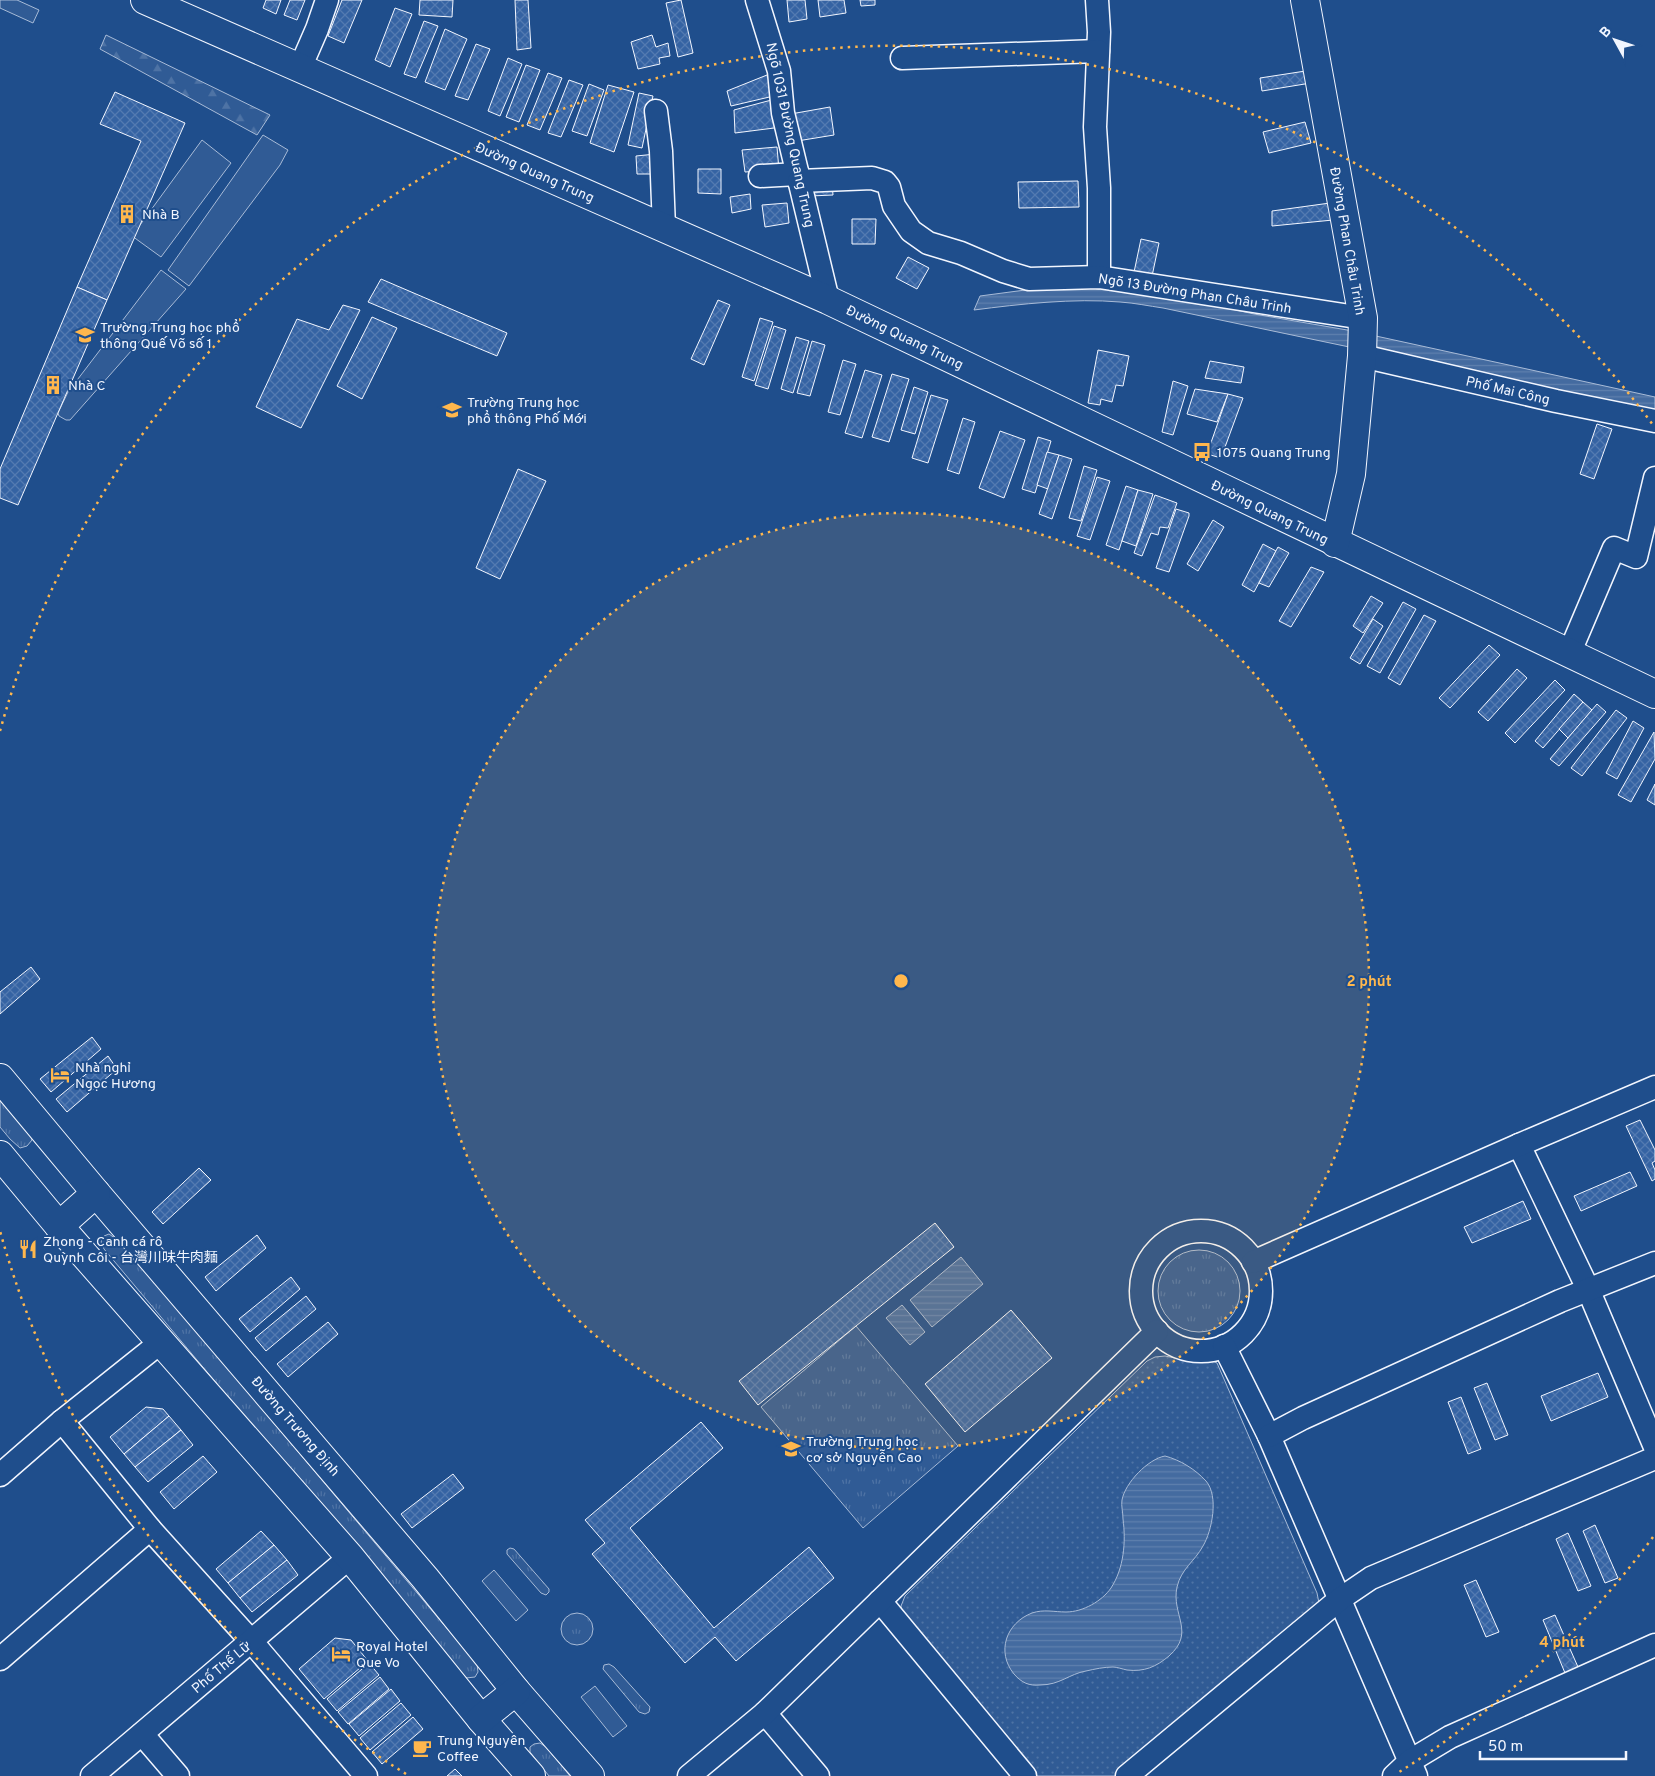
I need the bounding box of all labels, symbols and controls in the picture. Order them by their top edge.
north arrow [1590,15,1640,65]
text: B [1597,23,1616,42]
street label: Ngõ 1031 Đường Quang Trung [762,41,817,229]
street label: Đường Quang Trung [472,139,597,207]
street label: Đường Phan Châu Trinh [1325,166,1368,317]
building icon: Nhà B [116,203,138,225]
place label: Nhà B [142,207,180,224]
street label: Ngõ 13 Đường Phan Châu Trinh [1097,271,1293,318]
street label: Đường Quang Trung [843,303,966,374]
place label: Trường Trung học phổ thông Quế Võ số 1 [100,319,240,353]
school or university icon: Trường Trung học phổ thông Quế Võ số 1 [74,324,96,346]
building icon: Nhà C [42,374,64,396]
street label: Phố Mai Công [1464,374,1551,409]
place label: Nhà C [68,378,106,395]
place label: Trường Trung học phổ thông Phố Mới [467,395,587,428]
school or university icon: Trường Trung học phổ thông Phố Mới [441,399,463,421]
bus stop icon: 1075 Quang Trung [1191,441,1213,463]
place label: 1075 Quang Trung [1217,445,1331,462]
street label: Đường Quang Trung [1208,478,1331,549]
centre of rings [892,972,910,990]
text: 2 phút [1346,973,1392,992]
place label: Nhà nghỉ Ngọc Hương [75,1060,156,1093]
hotel icon: Nhà nghỉ Ngọc Hương [49,1064,71,1086]
place label: Zhong - Canh cá rô Quỳnh Côi - 台灣川味牛肉麵 [43,1234,218,1267]
restaurant icon: Zhong - Canh cá rô Quỳnh Côi - 台灣川味牛肉麵 [17,1238,39,1260]
street label: Đường Trương Định [247,1374,343,1480]
place label: Trường Trung học cơ sở Nguyễn Cao [806,1434,922,1467]
school or university icon: Trường Trung học cơ sở Nguyễn Cao [780,1438,802,1460]
text: 4 phút [1539,1634,1585,1653]
street label: Phố Thế Lữ [189,1638,255,1698]
place label: Royal Hotel Que Vo [356,1639,428,1672]
hotel icon: Royal Hotel Que Vo [330,1643,352,1665]
scale bar [1480,1728,1626,1760]
place label: Trung Nguyên Coffee [437,1733,525,1766]
cafe icon: Trung Nguyên Coffee [411,1737,433,1759]
text: 50 m [1488,1738,1523,1757]

